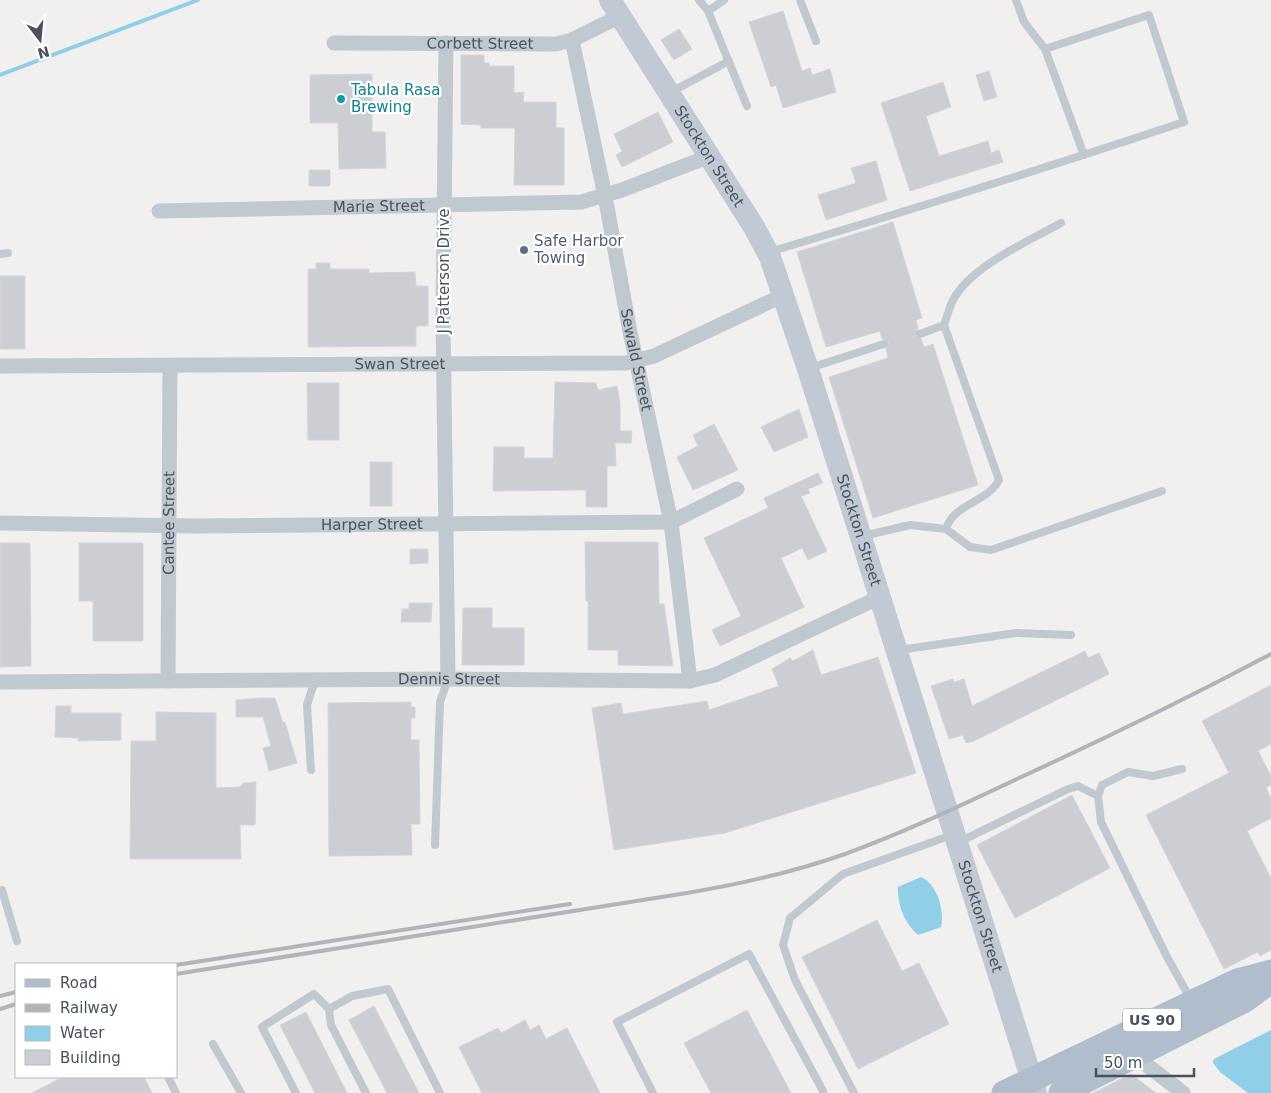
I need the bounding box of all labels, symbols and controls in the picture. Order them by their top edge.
north arrow [15,15,65,65]
street label: Corbett Street [427,34,534,53]
text: N [36,43,51,62]
place label: Tabula Rasa Brewing [350,81,440,116]
marker: Tabula Rasa Brewing [335,93,347,105]
street label: Stockton Street [670,102,748,210]
street label: Marie Street [333,196,425,216]
street label: J Patterson Drive [435,208,453,335]
place label: Safe Harbor Towing [533,232,624,267]
marker: Safe Harbor Towing [518,244,530,256]
street label: Sewald Street [617,307,656,413]
street label: Swan Street [354,355,446,373]
street label: Cantee Street [160,471,178,575]
street label: Stockton Street [833,472,885,588]
street label: Harper Street [321,515,423,534]
street label: Dennis Street [398,670,500,688]
street label: Stockton Street [954,858,1007,975]
legend [15,963,178,1078]
text: Road [60,974,98,992]
text: Railway [60,999,118,1017]
road number: US 90 [1123,1008,1181,1032]
text: Water [60,1024,105,1042]
scale bar [1096,1046,1194,1078]
text: Building [60,1049,121,1067]
text: 50 m [1104,1054,1142,1072]

